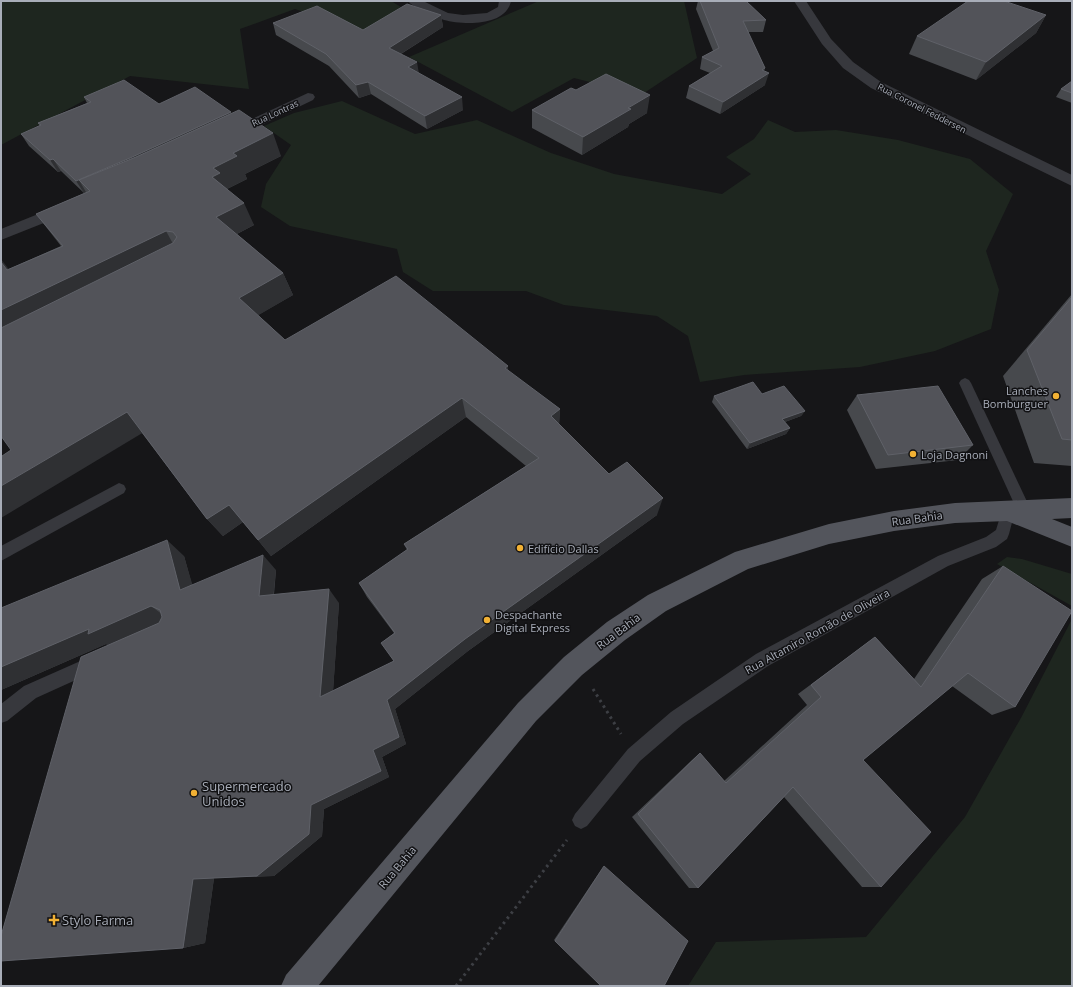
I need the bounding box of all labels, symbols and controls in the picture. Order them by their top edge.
street label: Rua Coronel Feddersen [875,80,969,136]
street label: Rua Lontras [249,96,301,130]
place label: Lanches Bomburguer [983,383,1048,411]
marker: Lanches Bomburguer [1051,391,1061,401]
place label: Loja Dagnoni [921,447,988,462]
marker: Loja Dagnoni [908,449,918,459]
street label: Rua Bahia [891,507,943,529]
place label: Edifício Dallas [528,541,599,556]
marker: Edifício Dallas [515,543,525,553]
street label: Rua Altamiro Romão de Oliveira [742,585,892,677]
place label: Despachante Digital Express [495,607,570,635]
street label: Rua Bahia [593,610,643,652]
marker: Despachante Digital Express [482,615,492,625]
place label: Supermercado Unidos [202,777,292,810]
marker: Supermercado Unidos [189,788,199,798]
street label: Rua Bahia [375,843,419,891]
place label: Stylo Farma [62,911,133,929]
marker: Stylo Farma [49,915,59,925]

